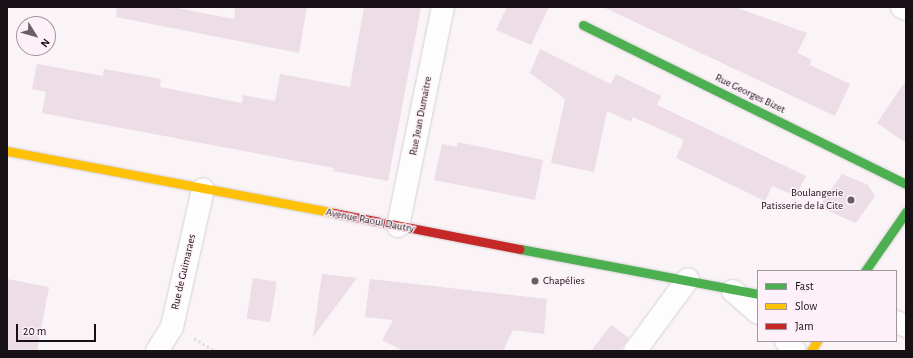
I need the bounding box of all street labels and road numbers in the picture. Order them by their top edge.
street label: Rue Georges Bizet [713,71,787,117]
street label: Rue Jean Dumaitre [407,75,435,157]
street label: Avenue Raoul Dautry [325,206,415,236]
street label: Rue de Guimaraes [169,233,199,311]

